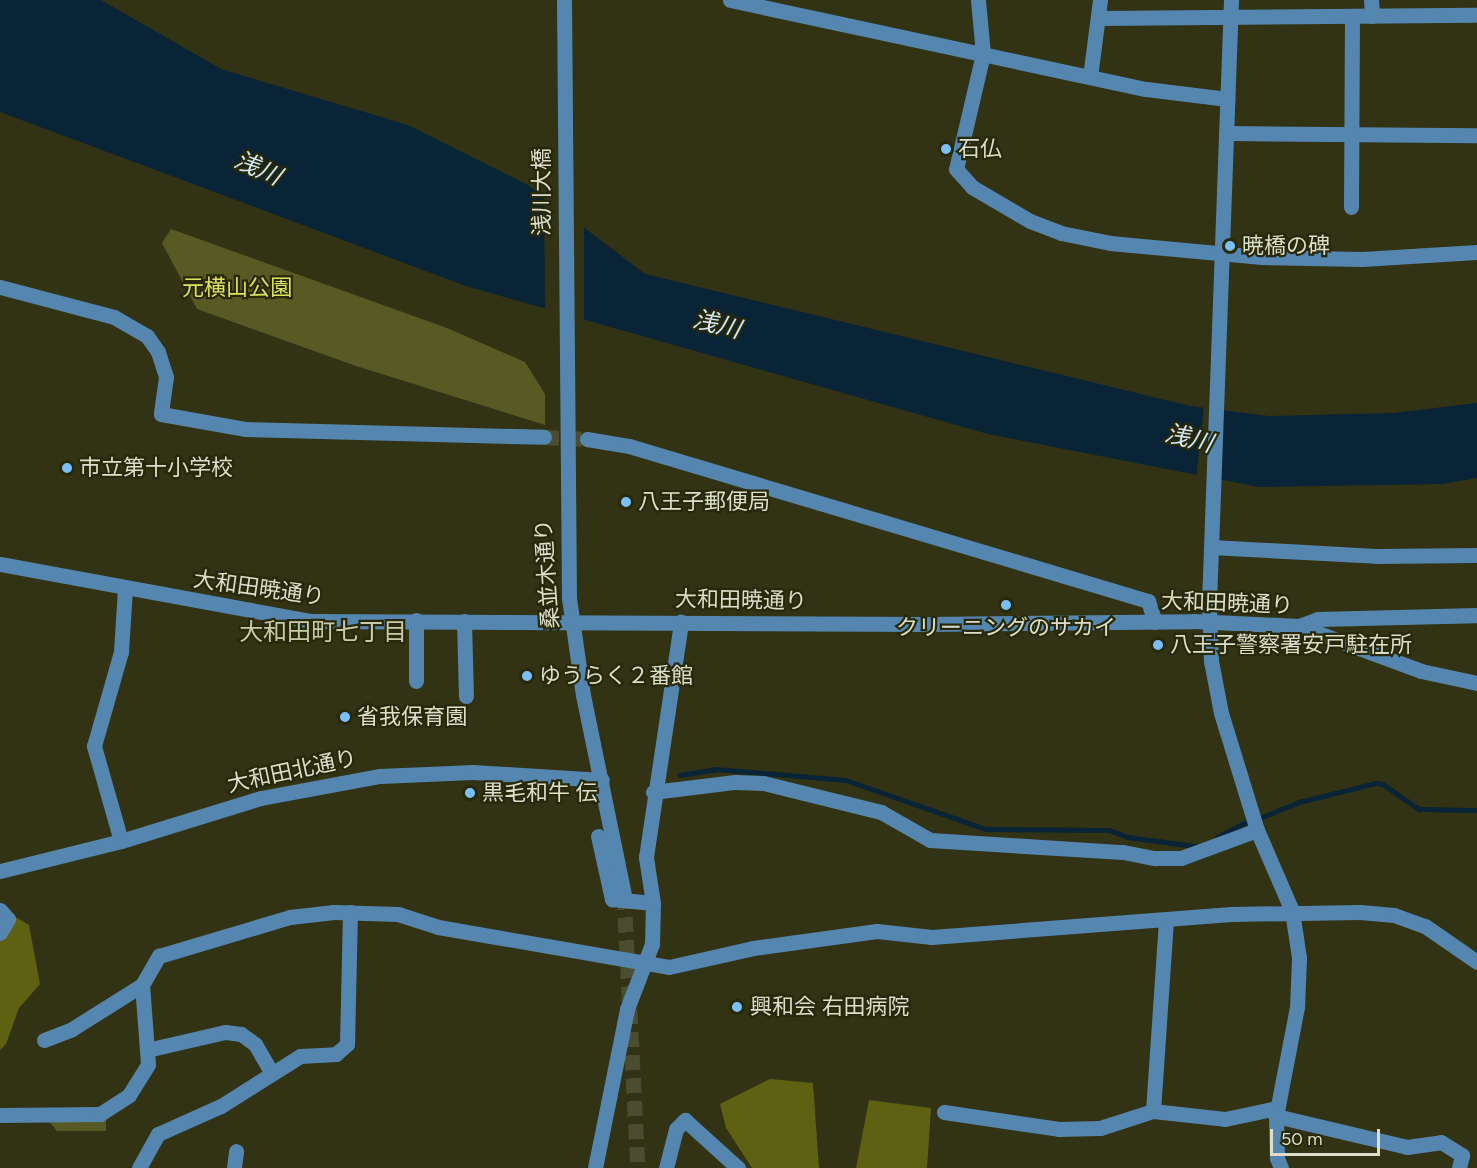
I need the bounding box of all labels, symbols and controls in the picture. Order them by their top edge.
place label: 石仏 [958,136,1002,162]
marker: 石仏 [939,142,953,156]
water label: 浅川 [230,145,286,191]
street label: 浅川大橋 [529,148,555,236]
place label: 暁橋の碑 [1242,233,1330,259]
marker: 暁橋の碑 [1223,239,1237,253]
park label: 元横山公園 [182,275,292,301]
water label: 浅川 [690,304,744,344]
water label: 浅川 [1162,418,1216,458]
place label: 市立第十小学校 [79,455,233,481]
marker: 市立第十小学校 [60,461,74,475]
place label: 八王子郵便局 [638,489,770,515]
marker: 八王子郵便局 [619,495,633,509]
street label: 桑並木通り [530,518,564,630]
street label: 大和田暁通り [192,566,326,610]
street label: 大和田暁通り [675,586,807,614]
street label: 大和田暁通り [1161,588,1293,618]
marker: クリーニングのサカイ [999,598,1013,612]
place label: クリーニングのサカイ [896,615,1116,641]
district label: 大和田町七丁目 [239,618,407,646]
place label: 八王子警察署安戸駐在所 [1170,632,1412,658]
marker: 八王子警察署安戸駐在所 [1151,638,1165,652]
place label: ゆうらく２番館 [539,663,693,689]
marker: ゆうらく２番館 [520,669,534,683]
place label: 省我保育園 [357,704,467,730]
marker: 省我保育園 [338,710,352,724]
street label: 大和田北通り [225,744,359,798]
place label: 黒毛和牛 伝 [482,780,597,806]
marker: 黒毛和牛 伝 [463,786,477,800]
place label: 興和会 右田病院 [750,994,909,1020]
marker: 興和会 右田病院 [728,998,746,1016]
scale bar [1273,1117,1382,1155]
text: 50 m [1281,1128,1323,1150]

